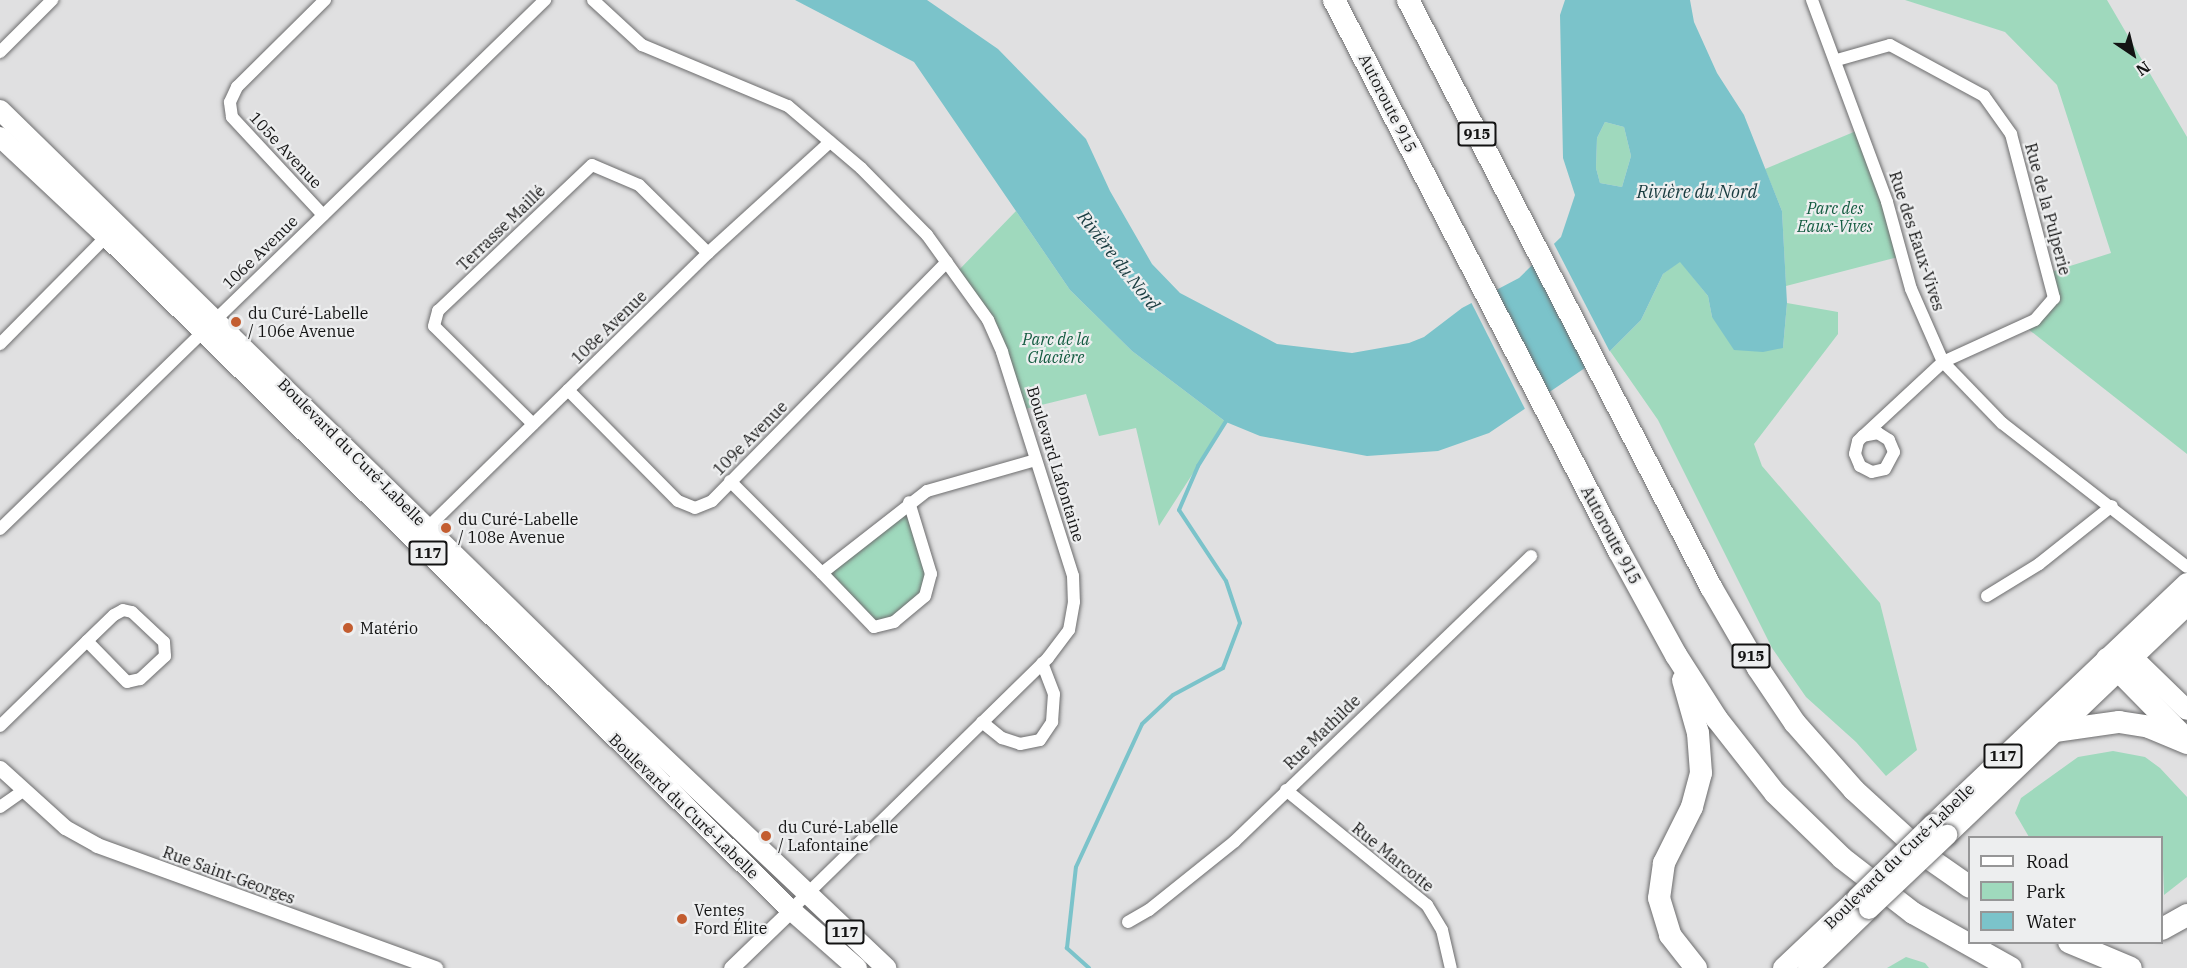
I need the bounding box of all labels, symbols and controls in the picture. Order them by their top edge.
north arrow [2103,24,2163,84]
street label: Autoroute 915 [1355,51,1421,155]
text: N [2132,57,2154,81]
street label: 105e Avenue [246,108,326,192]
road number: 915 [1458,122,1496,146]
street label: Rue de la Pulperie [2021,141,2075,277]
street label: Rue des Eaux-Vives [1885,169,1949,313]
street label: Terrasse Maillé [453,181,549,275]
water label: Rivière du Nord [1637,181,1757,203]
park label: Parc des Eaux-Vives [1797,198,1873,236]
water label: Rivière du Nord [1072,207,1164,315]
street label: 106e Avenue [218,211,302,293]
street label: 108e Avenue [567,286,651,368]
place label: du Curé-Labelle / 106e Avenue [248,303,368,341]
marker: du Curé-Labelle / 106e Avenue [229,315,243,329]
park label: Parc de la Glacière [1022,329,1090,367]
street label: Boulevard du Curé-Labelle [274,374,430,530]
street label: Boulevard Lafontaine [1023,384,1089,544]
street label: 109e Avenue [709,397,791,479]
street label: Autoroute 915 [1577,483,1645,587]
place label: du Curé-Labelle / 108e Avenue [458,509,578,547]
marker: du Curé-Labelle / 108e Avenue [439,521,453,535]
road number: 117 [408,541,448,565]
place label: Matério [360,618,418,638]
marker: Matério [341,621,355,635]
road number: 915 [1732,644,1770,668]
street label: Rue Mathilde [1280,691,1364,773]
street label: Boulevard du Curé-Labelle [605,729,763,883]
road number: 117 [1984,744,2022,768]
street label: Boulevard du Curé-Labelle [1820,779,1978,933]
place label: du Curé-Labelle / Lafontaine [778,817,898,855]
street label: Rue Marcotte [1348,818,1438,896]
marker: du Curé-Labelle / Lafontaine [759,829,773,843]
legend [1968,836,2163,944]
street label: Rue Saint-Georges [160,842,298,908]
text: Road [2026,850,2069,873]
text: Park [2026,880,2065,903]
place label: Ventes Ford Élite [694,900,767,938]
text: Water [2026,910,2076,933]
marker: Ventes Ford Élite [675,912,689,926]
road number: 117 [826,920,864,944]

